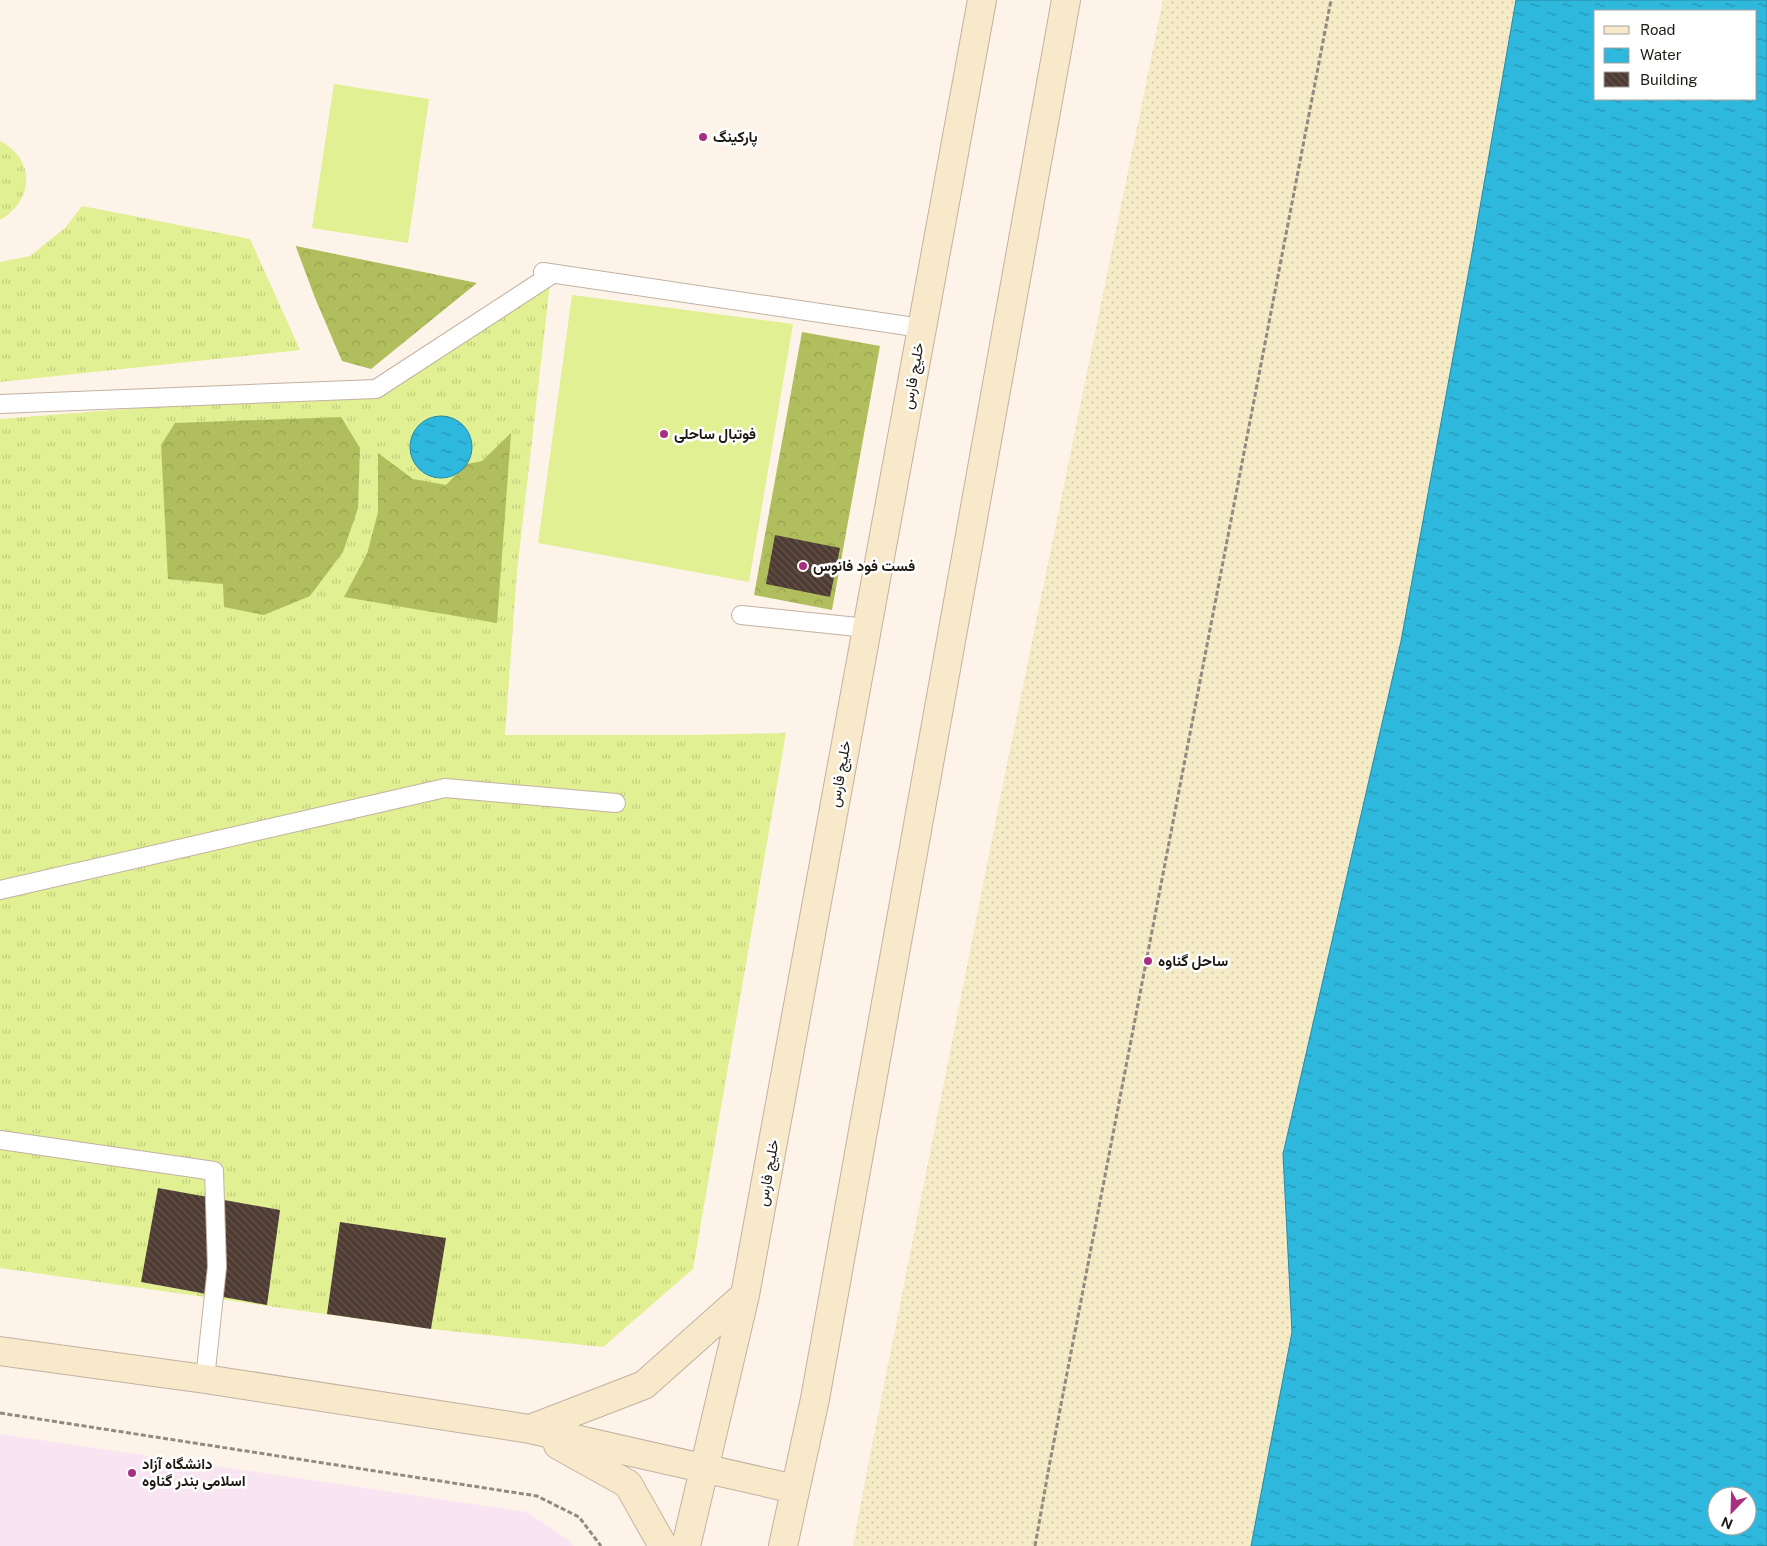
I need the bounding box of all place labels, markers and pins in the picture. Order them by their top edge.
place label: پارکینگ [713,128,758,147]
marker: پارکینگ [697,131,709,143]
place label: فوتبال ساحلی [674,425,756,443]
marker: فوتبال ساحلی [658,428,670,440]
place label: فست فود فانوس [813,557,915,575]
marker: فست فود فانوس [797,560,809,572]
place label: ساحل گناوه [1158,952,1228,970]
marker: ساحل گناوه [1142,955,1154,967]
place label: دانشگاه آزاد اسلامی بندر گناوه [142,1455,246,1490]
marker: دانشگاه آزاد اسلامی بندر گناوه [126,1467,138,1479]

